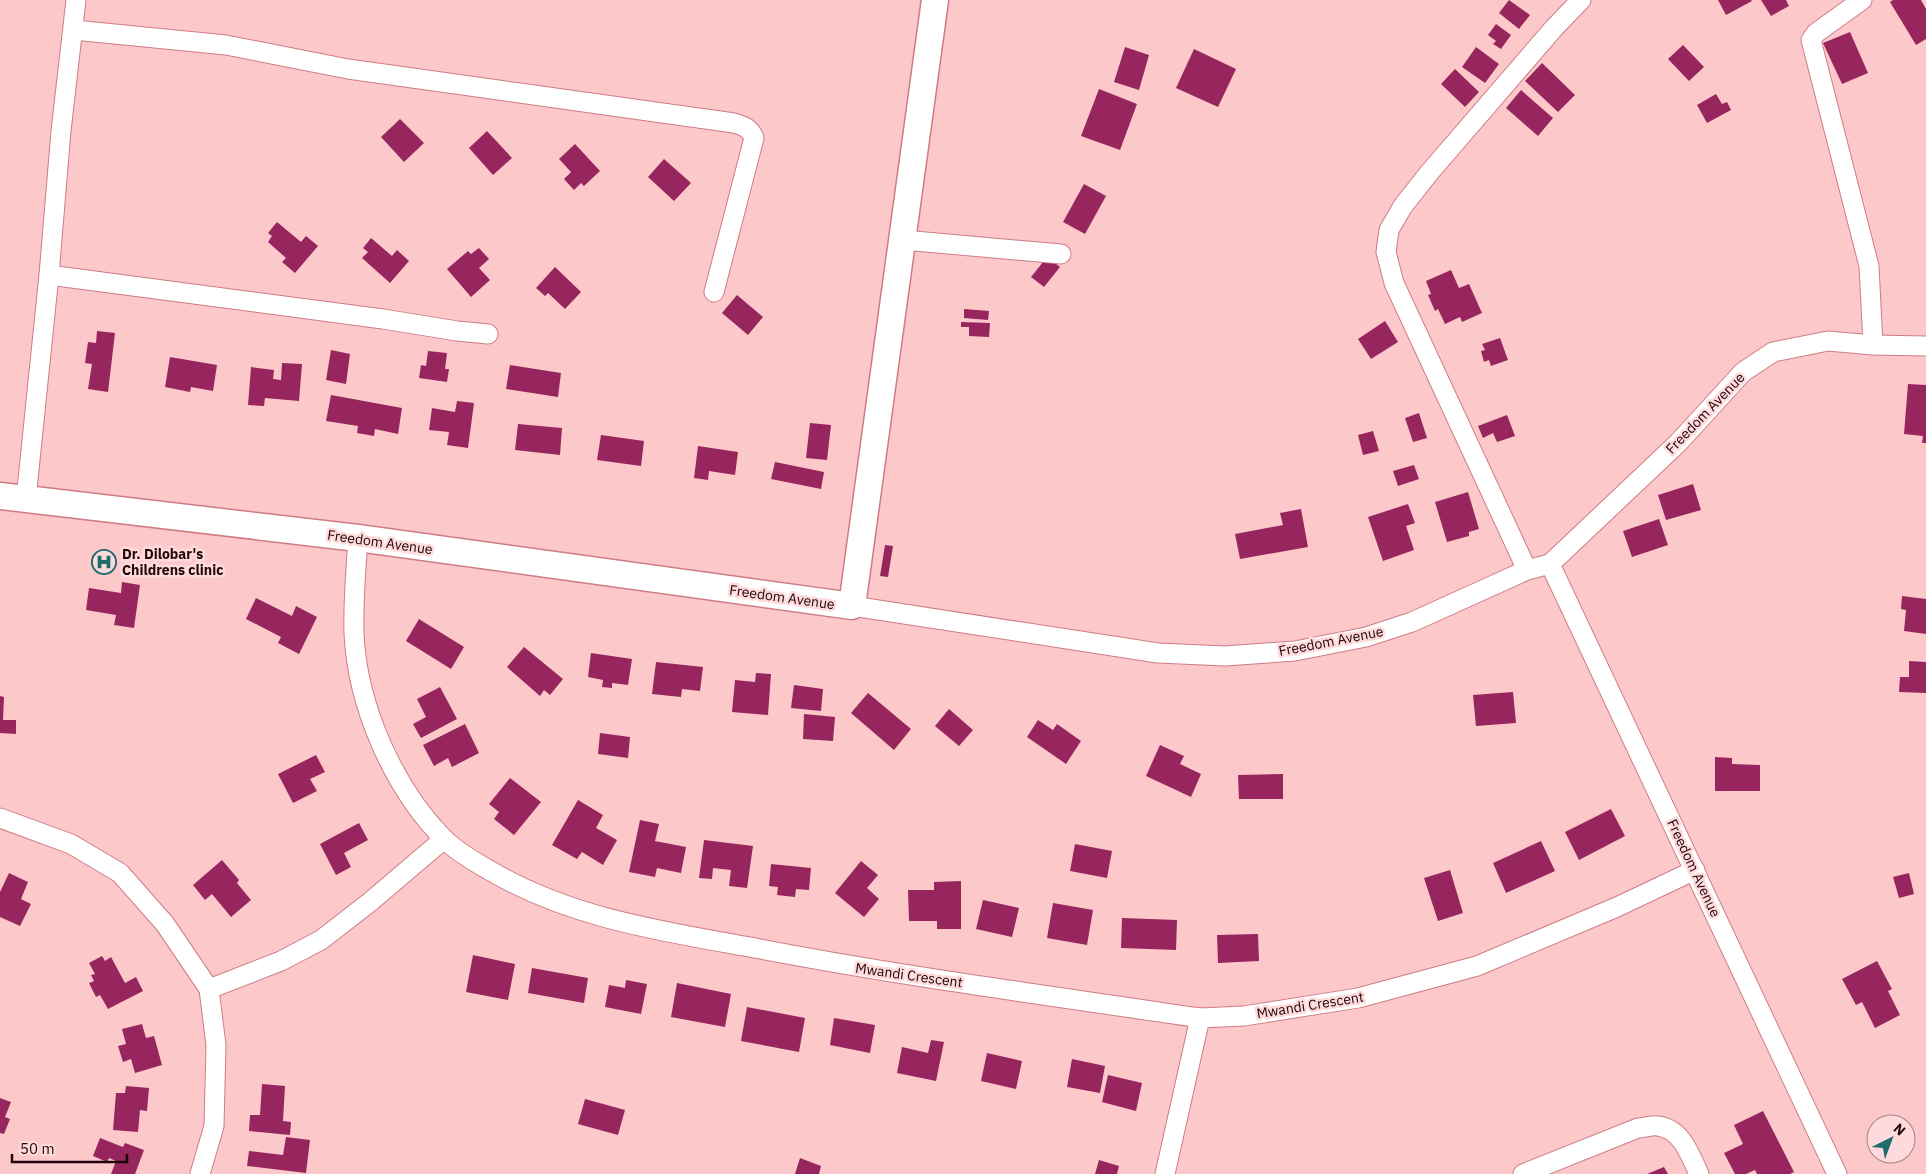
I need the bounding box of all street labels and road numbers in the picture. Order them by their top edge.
street label: Freedom Avenue [1662,368,1749,457]
street label: Freedom Avenue [326,526,434,558]
street label: Freedom Avenue [728,581,836,613]
street label: Freedom Avenue [1277,622,1385,660]
street label: Freedom Avenue [1663,816,1725,920]
street label: Mwandi Crescent [854,959,964,991]
street label: Mwandi Crescent [1255,988,1365,1022]

